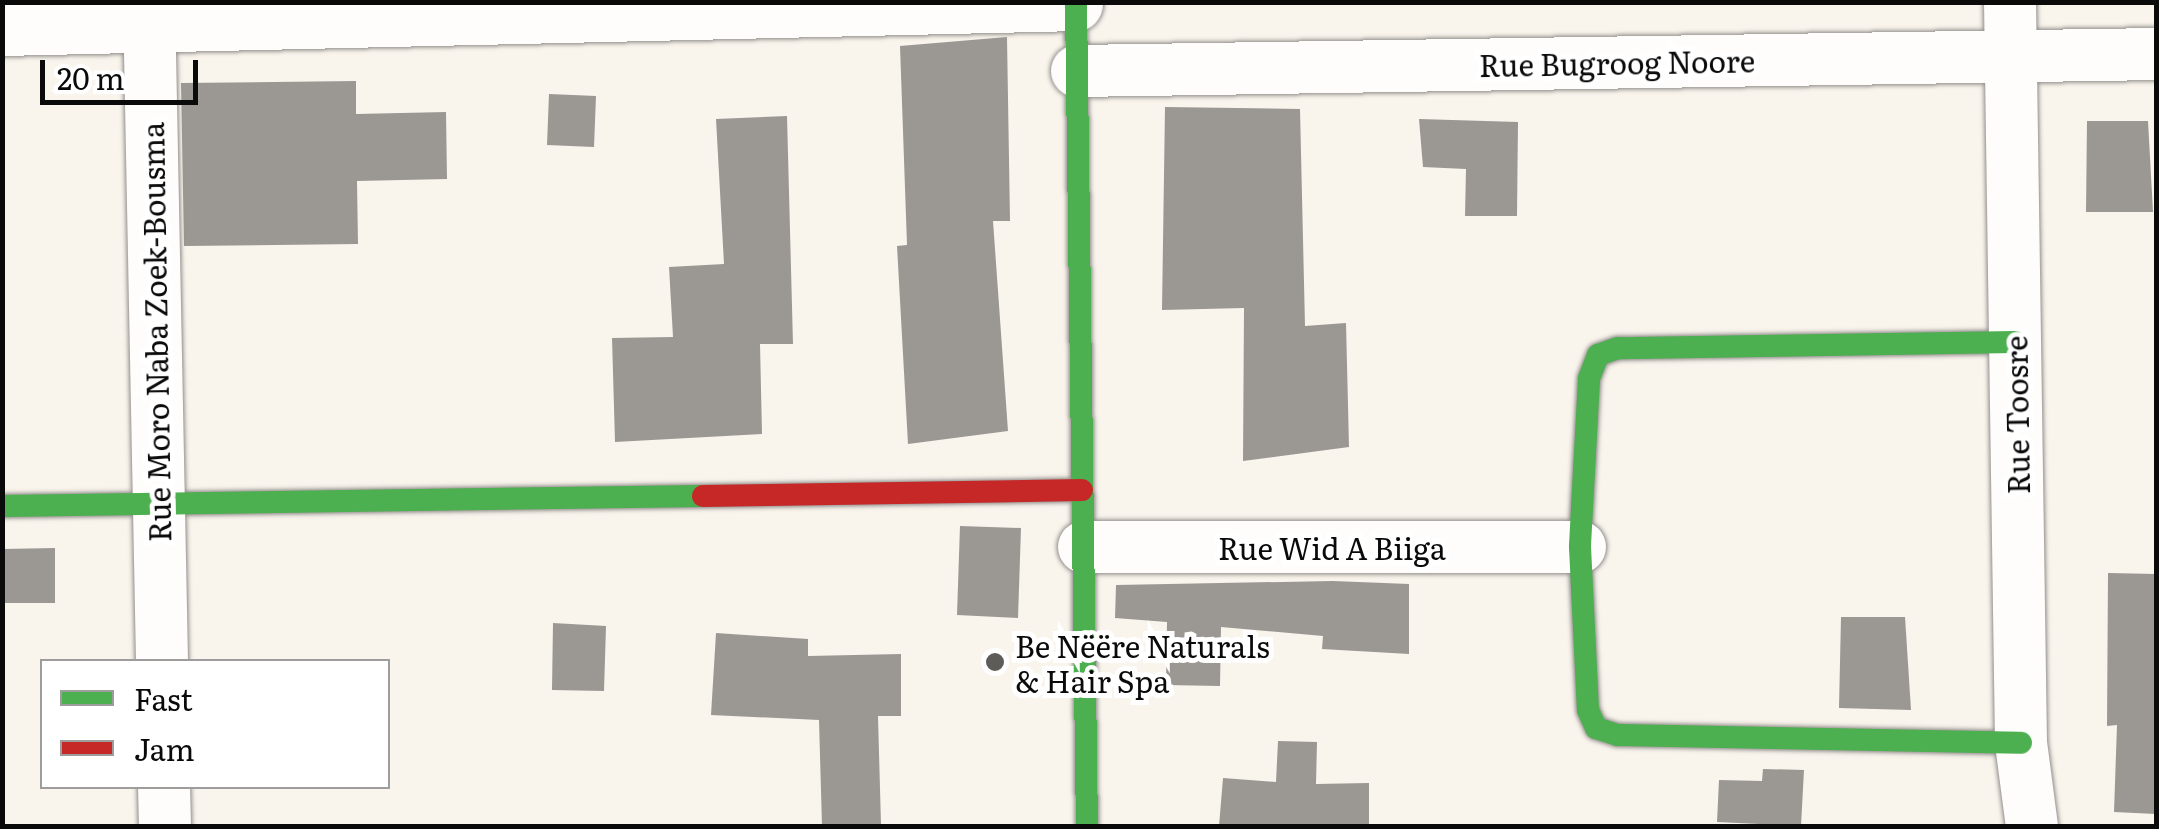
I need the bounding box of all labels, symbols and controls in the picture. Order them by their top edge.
scale bar [45,40,202,102]
street label: Rue Bugroog Noore [1479,42,1755,82]
text: 20 m [57,55,125,99]
street label: Rue Moro Naba Zoek-Bousma [133,122,177,542]
street label: Rue Toosre [1997,335,2035,495]
street label: Rue Wid A Biiga [1218,529,1446,565]
place label: Be Nëëre Naturals & Hair Spa [1015,627,1270,698]
marker: Be Nëëre Naturals & Hair Spa [984,651,1006,673]
legend [40,659,390,789]
text: Fast [134,676,193,720]
text: Jam [134,726,194,770]

